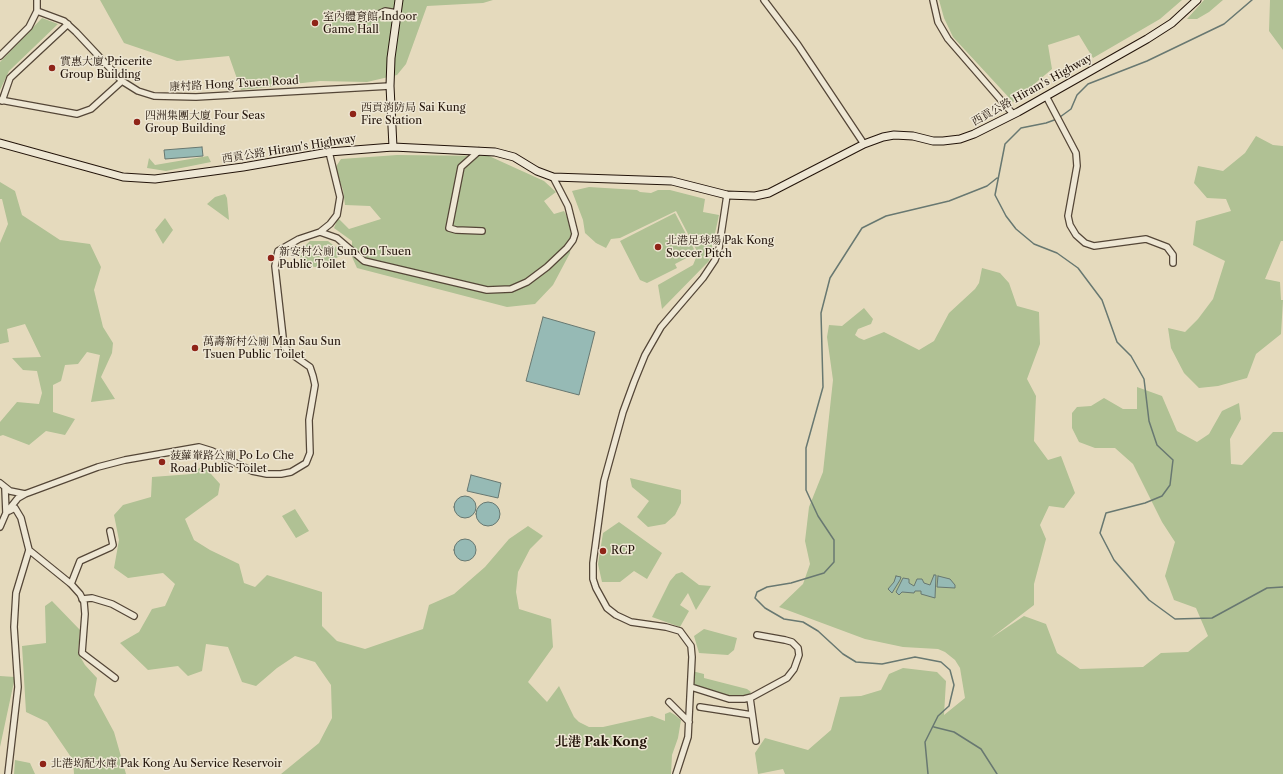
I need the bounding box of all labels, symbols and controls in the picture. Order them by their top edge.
place label: 室內體育館 Indoor Game Hall [323,10,417,36]
marker: 室內體育館 Indoor Game Hall [310,18,320,28]
street label: 西貢公路 Hiram's Highway [969,51,1095,129]
place label: 實惠大廈 Pricerite Group Building [60,55,152,81]
marker: 實惠大廈 Pricerite Group Building [47,63,57,73]
street label: 康村路 Hong Tsuen Road [169,74,299,94]
place label: 西貢消防局 Sai Kung Fire Station [361,101,466,127]
place label: 四洲集團大廈 Four Seas Group Building [145,109,265,135]
marker: 西貢消防局 Sai Kung Fire Station [348,109,358,119]
marker: 四洲集團大廈 Four Seas Group Building [132,117,142,127]
street label: 西貢公路 Hiram's Highway [221,132,357,166]
place label: 北港足球場 Pak Kong Soccer Pitch [666,234,774,260]
marker: 北港足球場 Pak Kong Soccer Pitch [653,242,663,252]
place label: 新安村公廁 Sun On Tsuen Public Toilet [279,245,411,271]
marker: 新安村公廁 Sun On Tsuen Public Toilet [266,253,276,263]
place label: 萬壽新村公廁 Man Sau Sun Tsuen Public Toilet [203,335,341,361]
marker: 萬壽新村公廁 Man Sau Sun Tsuen Public Toilet [190,343,200,353]
place label: 菠蘿輋路公廁 Po Lo Che Road Public Toilet [170,449,294,475]
marker: 菠蘿輋路公廁 Po Lo Che Road Public Toilet [157,457,167,467]
place label: RCP [611,544,635,558]
marker: RCP [598,546,608,556]
district label: 北港 Pak Kong [555,734,647,750]
place label: 北港㘭配水庫 Pak Kong Au Service Reservoir [51,757,282,771]
marker: 北港㘭配水庫 Pak Kong Au Service Reservoir [38,759,48,769]

